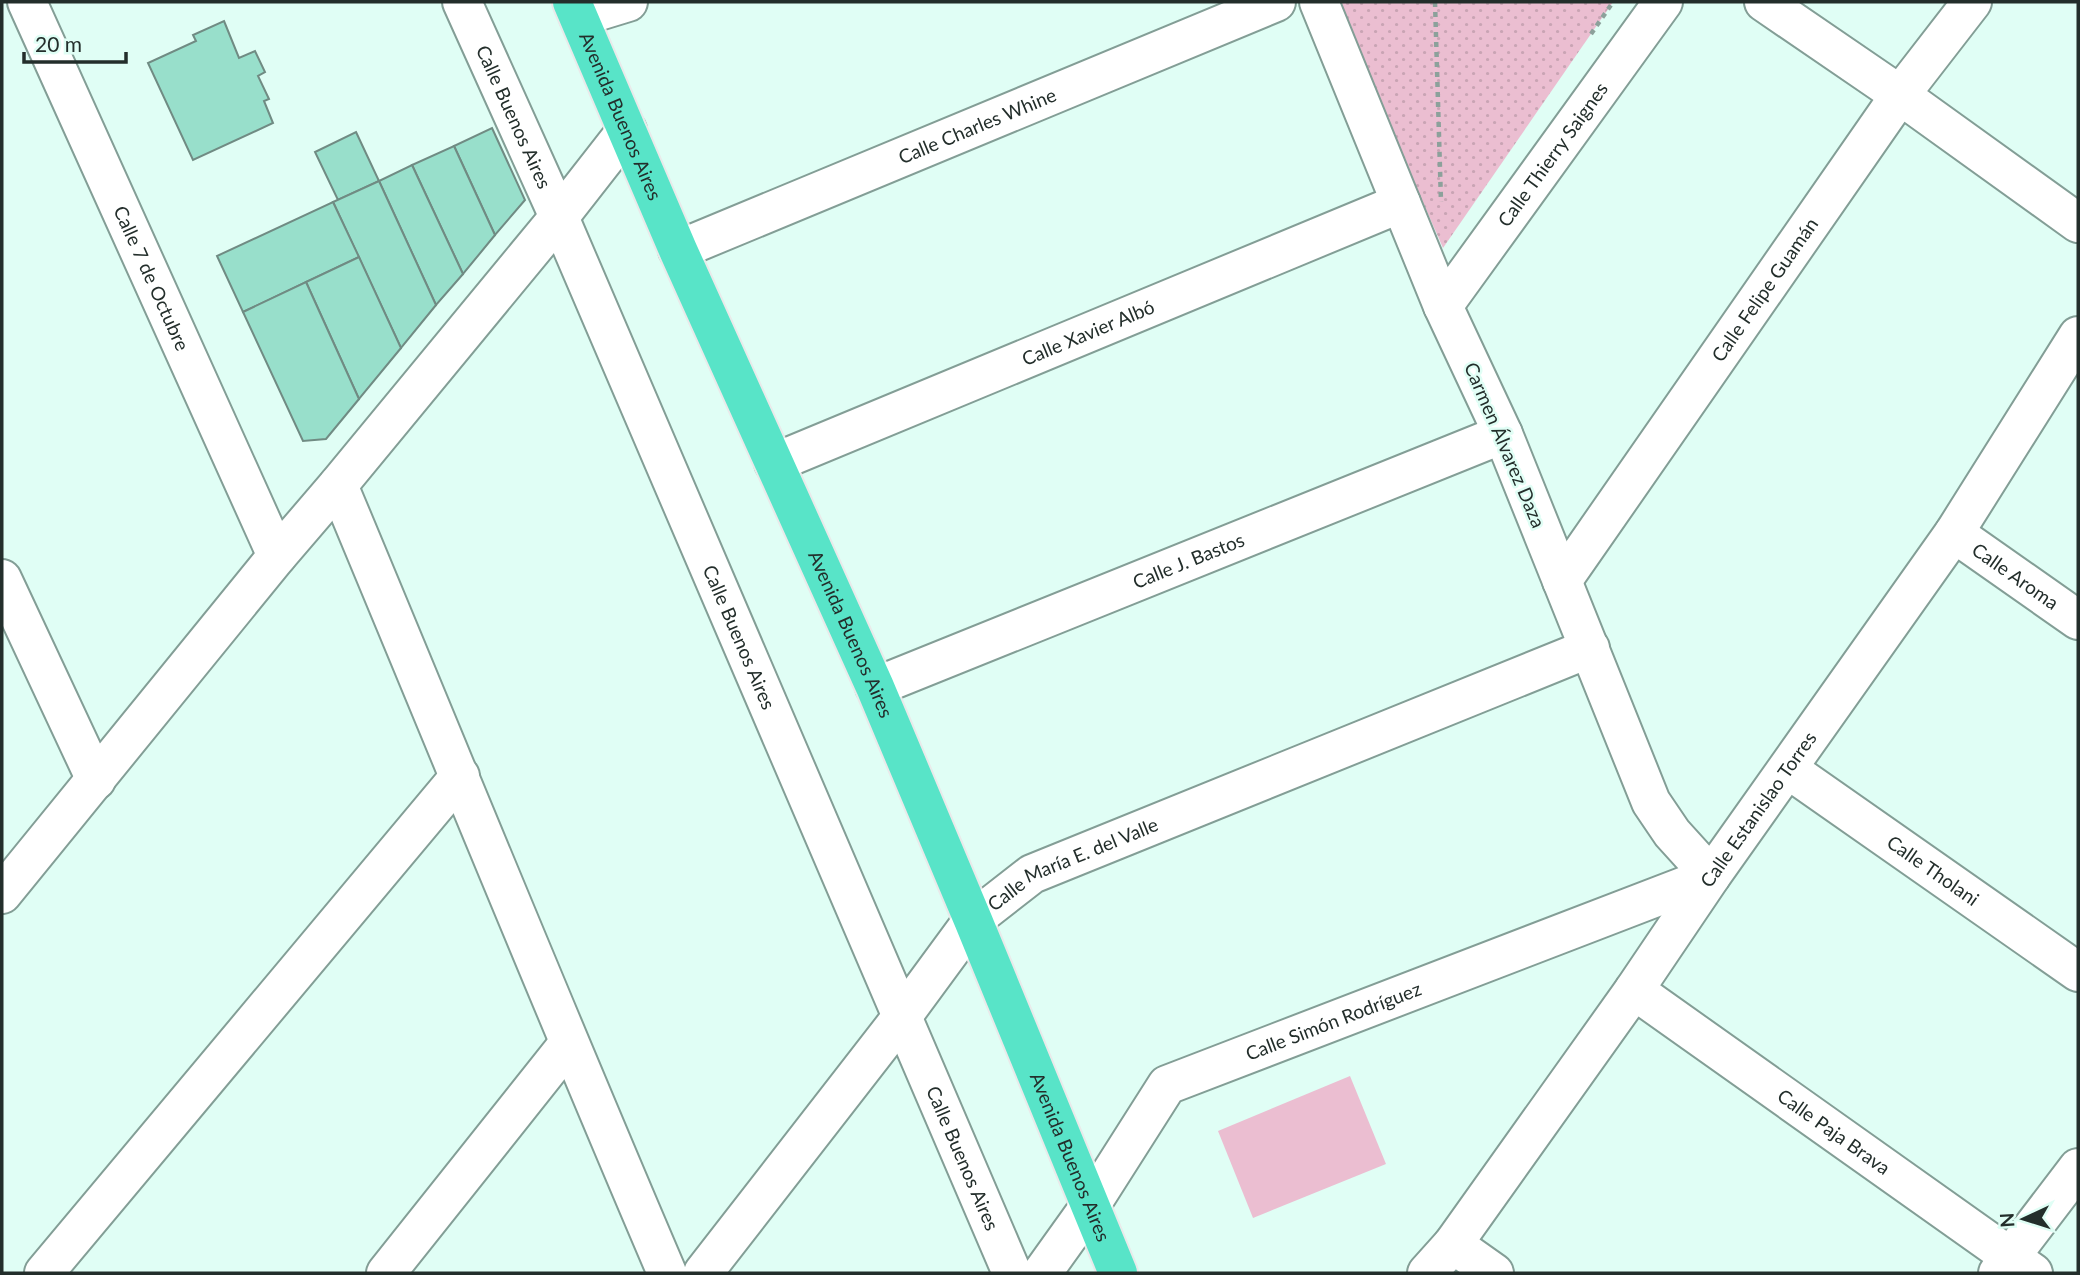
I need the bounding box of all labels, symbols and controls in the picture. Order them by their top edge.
scale bar [24,21,126,65]
street label: Avenida Buenos Aires [575,28,667,203]
text: 20 m [35,31,82,56]
street label: Calle Buenos Aires [472,41,557,192]
street label: Calle Thierry Saignes [1492,77,1612,231]
street label: Calle Charles Whine [895,83,1059,168]
street label: Calle 7 de Octubre [109,202,195,354]
street label: Calle Felipe Guamán [1706,213,1822,366]
street label: Calle Xavier Albó [1018,295,1158,370]
street label: Carmen Álvarez Daza [1460,359,1551,531]
street label: Calle J. Bastos [1129,527,1248,593]
street label: Calle Aroma [1968,537,2063,614]
street label: Avenida Buenos Aires [804,547,899,721]
street label: Calle Buenos Aires [699,561,781,713]
street label: Calle Estanislao Torres [1695,727,1821,891]
street label: Calle María E. del Valle [982,812,1161,916]
street label: Calle Tholani [1883,830,1984,910]
street label: Calle Simón Rodríguez [1242,977,1424,1065]
street label: Avenida Buenos Aires [1026,1069,1116,1245]
street label: Calle Buenos Aires [922,1082,1004,1234]
street label: Calle Paja Brava [1773,1084,1895,1179]
north arrow [1989,1184,2059,1254]
text: N [1995,1212,2019,1228]

